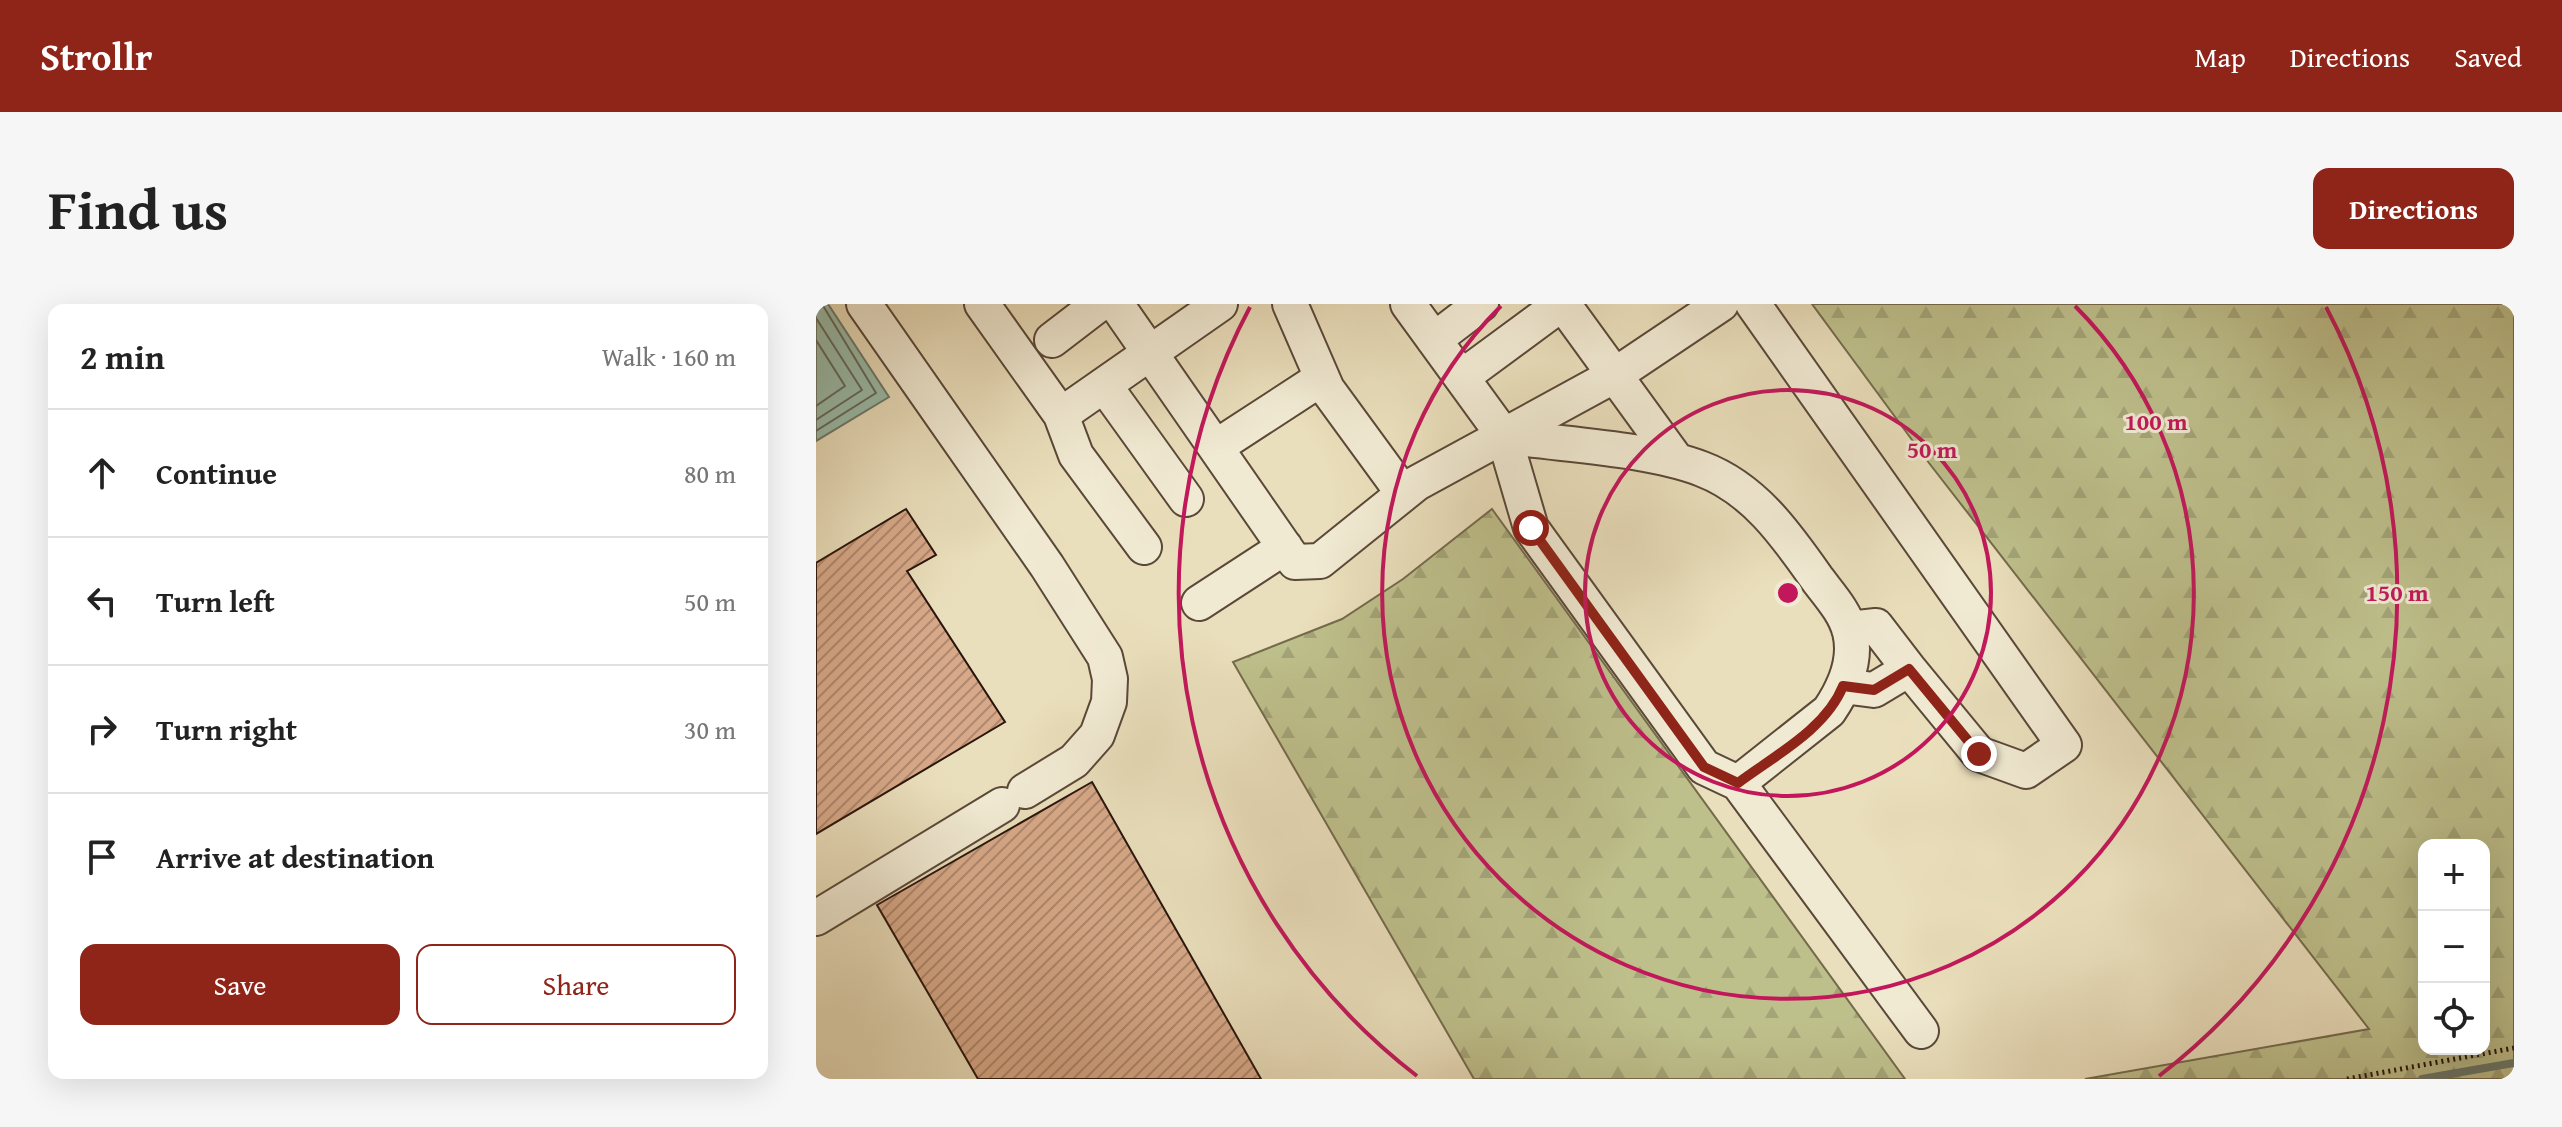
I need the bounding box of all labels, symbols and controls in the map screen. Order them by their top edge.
text: Strollr [40,28,152,84]
text: Map [2194,36,2246,77]
text: Directions [2290,36,2410,77]
text: Saved [2454,36,2522,77]
text: Find us [48,167,228,250]
button: Directions [2313,168,2514,249]
text: 2 min [80,332,165,381]
text: Walk · 160 m [602,337,736,376]
text: 100 m [2124,404,2188,439]
text: 50 m [1907,432,1958,467]
icon: ahead [80,451,124,495]
text: Continue [156,451,277,495]
text: 80 m [684,454,736,493]
route start [1513,510,1549,546]
text: 150 m [2365,575,2429,610]
icon: left [80,579,124,623]
text: Turn left [156,579,275,623]
centre of rings [1774,579,1802,607]
text: 50 m [684,582,736,621]
icon: right [80,707,124,751]
text: Turn right [156,707,297,751]
text: 30 m [684,710,736,749]
route end [1961,736,1997,772]
icon: arrive [80,835,124,879]
text: Arrive at destination [156,835,434,879]
map controls [2418,839,2490,1055]
button: + [2418,839,2490,911]
button: − [2418,911,2490,983]
button: Save [80,944,400,1025]
button: Share [416,944,736,1025]
button: locate [2418,983,2490,1055]

